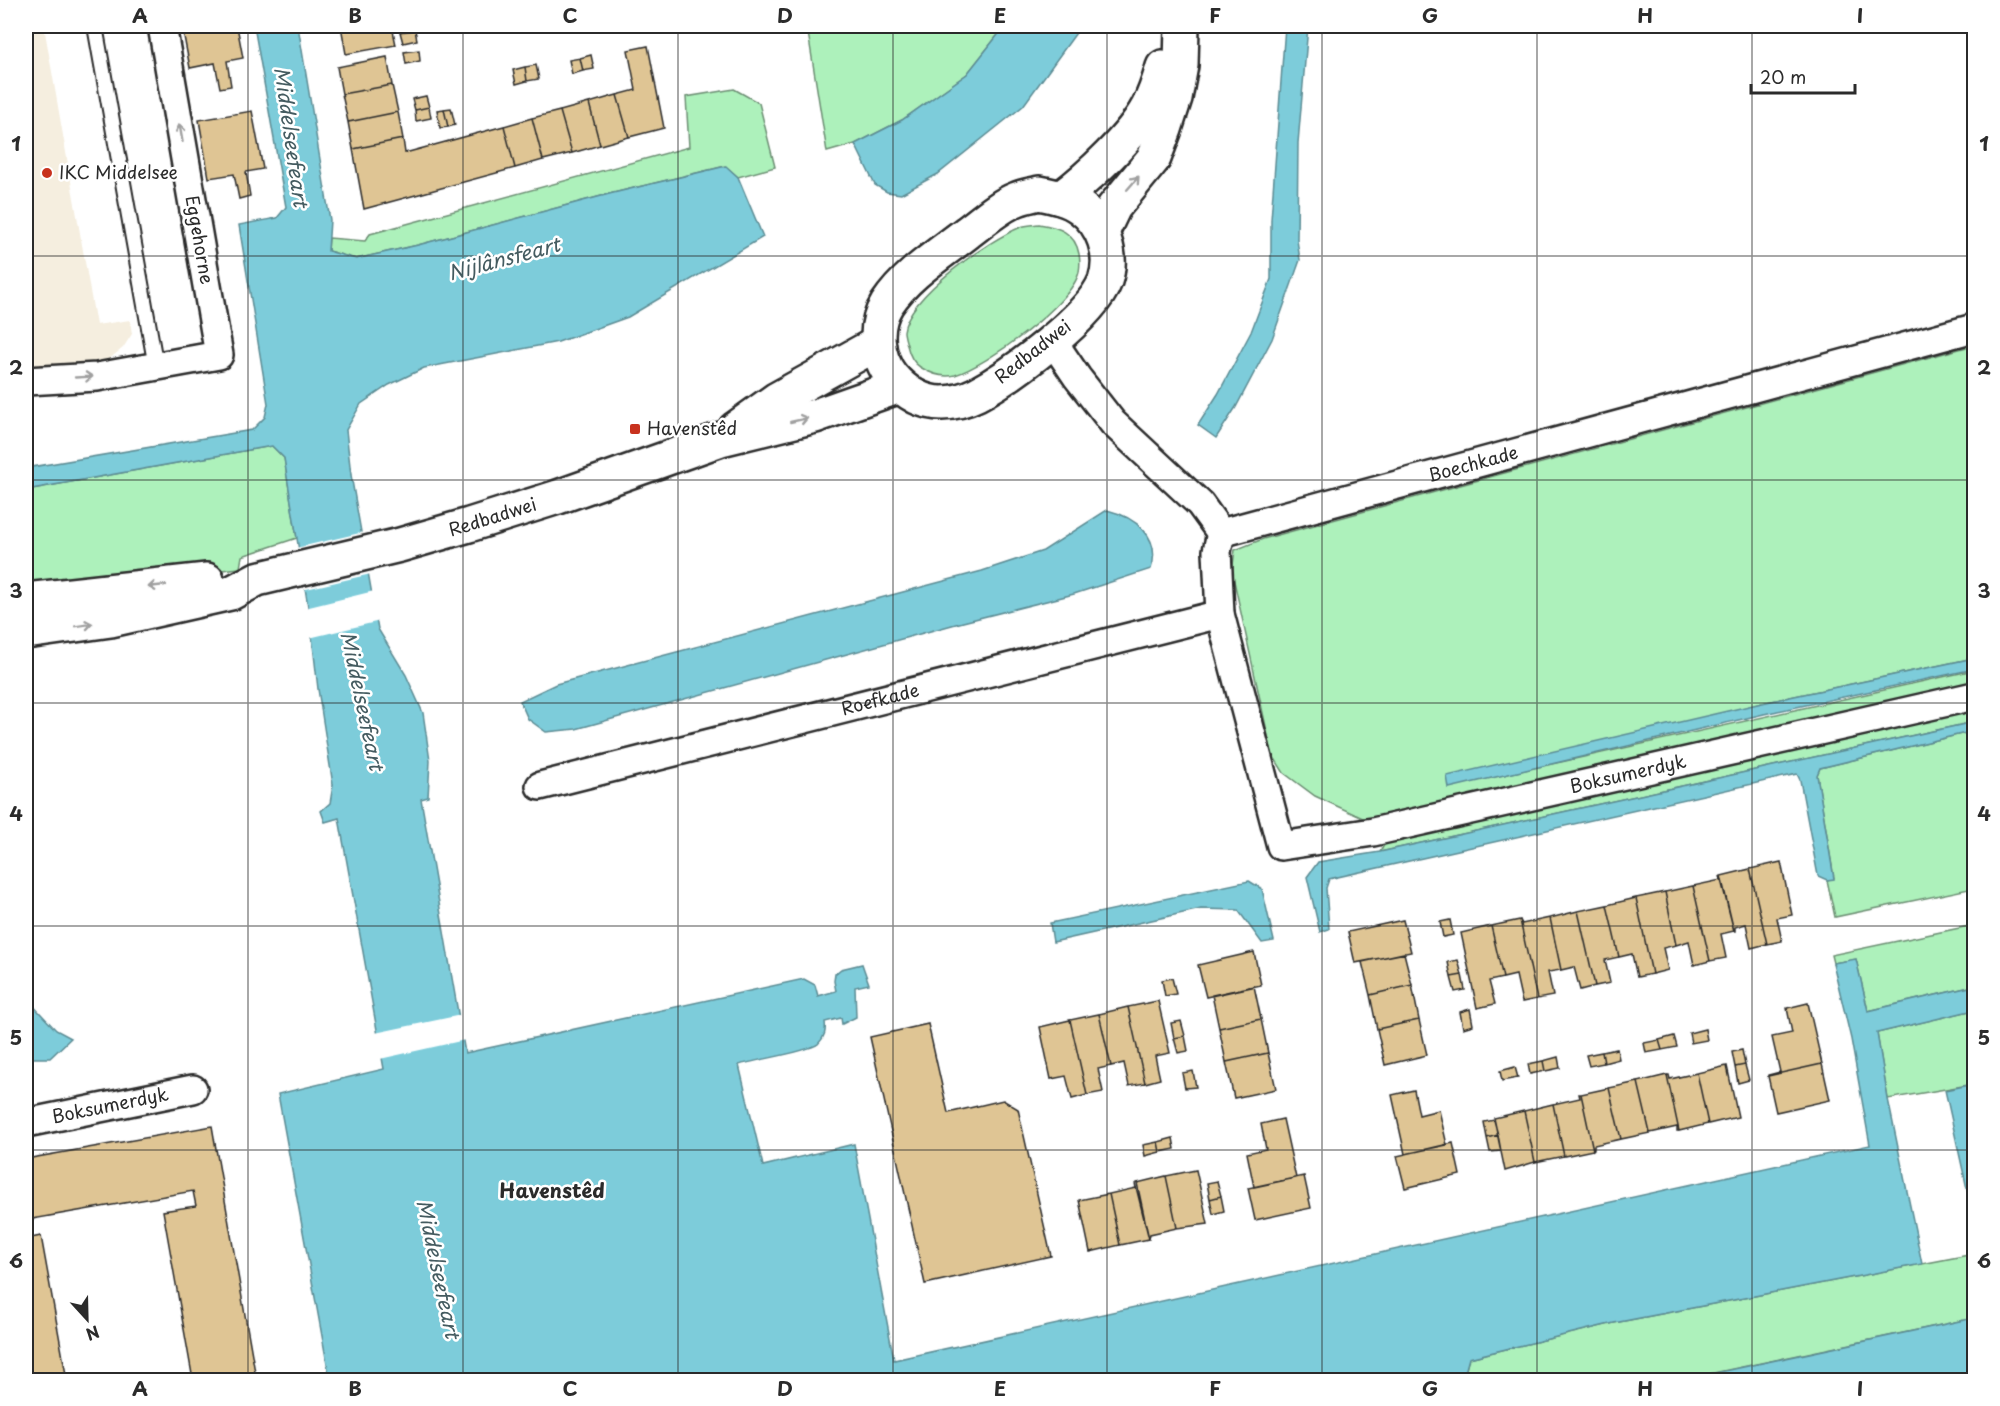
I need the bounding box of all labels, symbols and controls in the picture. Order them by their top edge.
text: A [132,0,148,30]
text: B [348,0,362,30]
text: C [562,0,578,30]
text: D [777,0,793,30]
text: E [994,0,1006,30]
text: F [1209,0,1221,30]
text: G [1422,0,1438,30]
text: H [1637,0,1653,30]
text: I [1857,0,1863,30]
scale bar [1751,57,1854,95]
text: 20 m [1760,63,1806,90]
water label: Middelseefeart [267,65,317,212]
one-way arrow [175,123,186,143]
text: 1 [11,128,21,158]
text: 1 [1979,128,1989,158]
place label: IKC Middelsee [59,158,178,185]
marker: IKC Middelsee [40,166,54,180]
one-way arrow [1126,176,1140,191]
street label: Eggehorne [179,193,222,286]
water label: Nijlânsfeart [445,228,566,287]
street label: Redbadwei [988,312,1076,389]
text: 2 [9,352,23,382]
text: 2 [1977,352,1991,382]
one-way arrow [73,372,93,383]
one-way arrow [789,413,808,425]
place label: Havenstêd [647,414,737,441]
marker: Havenstêd [628,422,642,436]
street label: Boechkade [1424,438,1521,488]
street label: Redbadwei [445,490,539,542]
text: 3 [9,575,23,605]
text: 3 [1977,575,1991,605]
one-way arrow [147,581,167,592]
one-way arrow [73,619,93,630]
water label: Middelseefeart [334,629,393,776]
street label: Roefkade [838,676,922,721]
street label: Boksumerdyk [1567,747,1689,799]
text: 4 [9,798,23,828]
text: 4 [1977,798,1991,828]
text: 5 [10,1022,22,1052]
text: 5 [1978,1022,1990,1052]
street label: Boksumerdyk [49,1079,171,1129]
district label: Havenstêd [499,1175,605,1205]
water label: Middelseefeart [410,1197,469,1344]
text: 6 [9,1245,23,1275]
text: 6 [1977,1245,1991,1275]
north arrow [57,1289,117,1349]
text: N [83,1320,103,1347]
text: A [132,1373,148,1403]
text: B [348,1373,362,1403]
text: C [562,1373,578,1403]
text: D [777,1373,793,1403]
text: E [994,1373,1006,1403]
text: F [1209,1373,1221,1403]
text: G [1422,1373,1438,1403]
text: H [1637,1373,1653,1403]
text: I [1857,1373,1863,1403]

